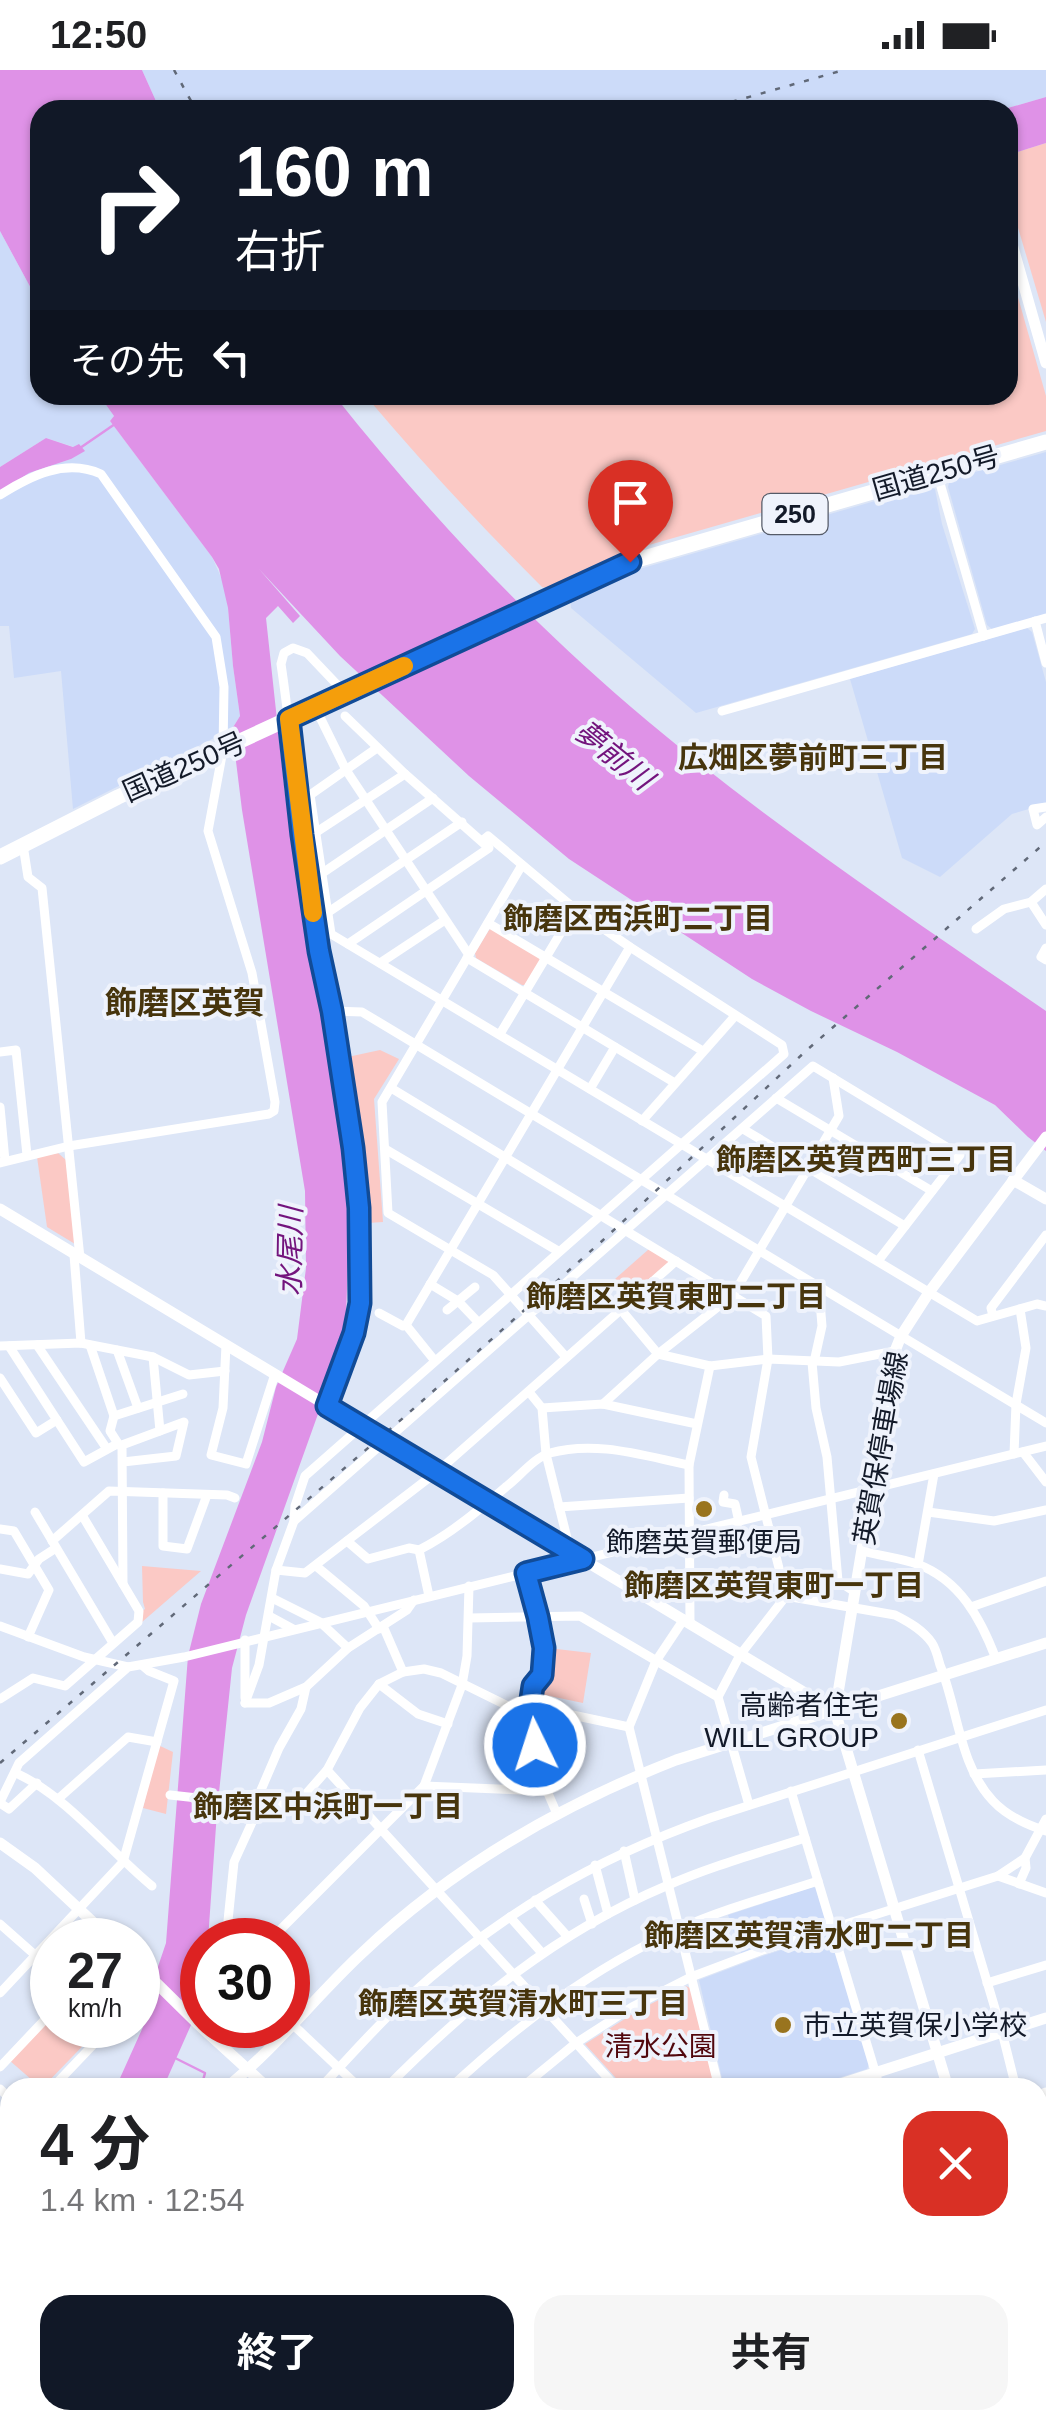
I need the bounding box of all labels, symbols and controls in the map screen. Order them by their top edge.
text: 12:50 [50,14,147,56]
text: 160 m [235,133,433,211]
icon: right [70,140,200,270]
text: 右折 [235,226,325,277]
icon: left [204,330,259,385]
text: その先 [70,340,184,382]
street label: 国道250号 [869,440,1003,506]
pin [588,460,673,563]
icon: arrive [603,475,658,530]
road number: 250 [762,494,828,534]
water label: 夢前川 [569,714,662,798]
street label: 国道250号 [118,726,250,808]
district label: 広畑区夢前町三丁目 [678,741,948,774]
district label: 飾磨区西浜町二丁目 [503,902,773,935]
district label: 飾磨区英賀 [105,985,265,1021]
district label: 飾磨区英賀西町三丁目 [716,1143,1016,1176]
water label: 水尾川 [273,1203,307,1296]
district label: 飾磨区英賀東町二丁目 [526,1280,826,1313]
street label: 英賀保停車場線 [849,1349,913,1547]
marker: 飾磨英賀郵便局 [693,1498,715,1520]
place label: 飾磨英賀郵便局 [606,1527,802,1558]
district label: 飾磨区英賀東町一丁目 [624,1569,924,1602]
place label: 高齢者住宅 WILL GROUP [704,1690,879,1753]
position arrow [483,1693,587,1797]
marker: 高齢者住宅 WILL GROUP [888,1710,910,1732]
district label: 飾磨区中浜町一丁目 [193,1790,463,1823]
speed limit sign: 30 [180,1918,310,2048]
district label: 飾磨区英賀清水町二丁目 [644,1919,974,1952]
text: 27 [67,1943,123,1999]
district label: 飾磨区英賀清水町三丁目 [358,1987,688,2020]
text: km/h [68,1994,122,2022]
place label: 市立英賀保小学校 [803,2010,1027,2041]
marker: 市立英賀保小学校 [772,2014,794,2036]
park label: 清水公園 [605,2031,717,2062]
text: 4 分 [40,2111,150,2178]
button: close [903,2111,1008,2216]
text: 1.4 km · 12:54 [40,2182,245,2218]
button: 終了 [40,2295,514,2410]
button: 共有 [534,2295,1008,2410]

